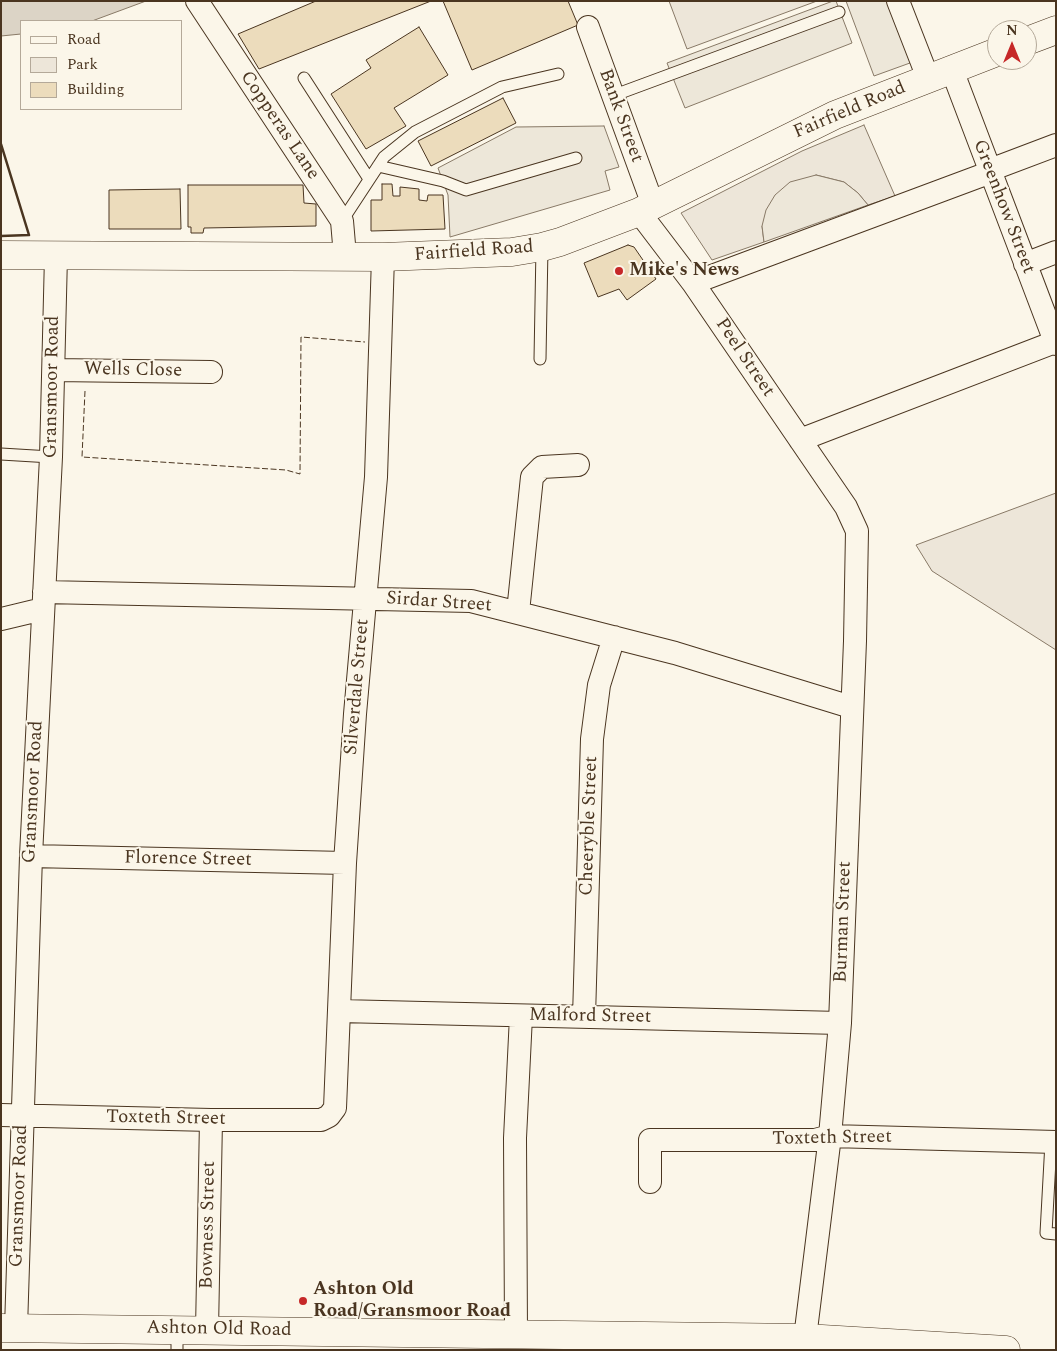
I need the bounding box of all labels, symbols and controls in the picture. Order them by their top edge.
legend [20,20,182,110]
north arrow [987,20,1037,70]
text: N [1006,20,1018,41]
text: Road [67,28,101,51]
text: Park [67,53,98,76]
street label: Bank Street [593,66,647,166]
street label: Copperas Lane [234,67,324,185]
street label: Fairfield Road [790,77,910,145]
text: Building [67,78,124,101]
street label: Greenhow Street [967,137,1039,277]
street label: Fairfield Road [414,236,534,268]
place label: Mike's News [629,260,740,282]
marker: Mike's News [613,265,625,277]
street label: Peel Street [709,314,779,402]
street label: Gransmoor Road [40,315,66,459]
street label: Wells Close [83,359,183,383]
street label: Sirdar Street [386,588,492,618]
street label: Silverdale Street [341,618,375,756]
street label: Gransmoor Road [19,720,49,864]
street label: Cheeryble Street [576,756,604,896]
street label: Florence Street [124,847,252,873]
street label: Burman Street [830,861,858,983]
street label: Malford Street [529,1005,651,1029]
street label: Toxteth Street [106,1107,226,1131]
street label: Gransmoor Road [6,1124,34,1268]
street label: Toxteth Street [772,1127,892,1151]
street label: Bowness Street [196,1161,222,1289]
place label: Ashton Old Road/Gransmoor Road [313,1279,511,1323]
marker: Ashton Old Road/Gransmoor Road [297,1295,309,1307]
street label: Ashton Old Road [146,1317,292,1343]

